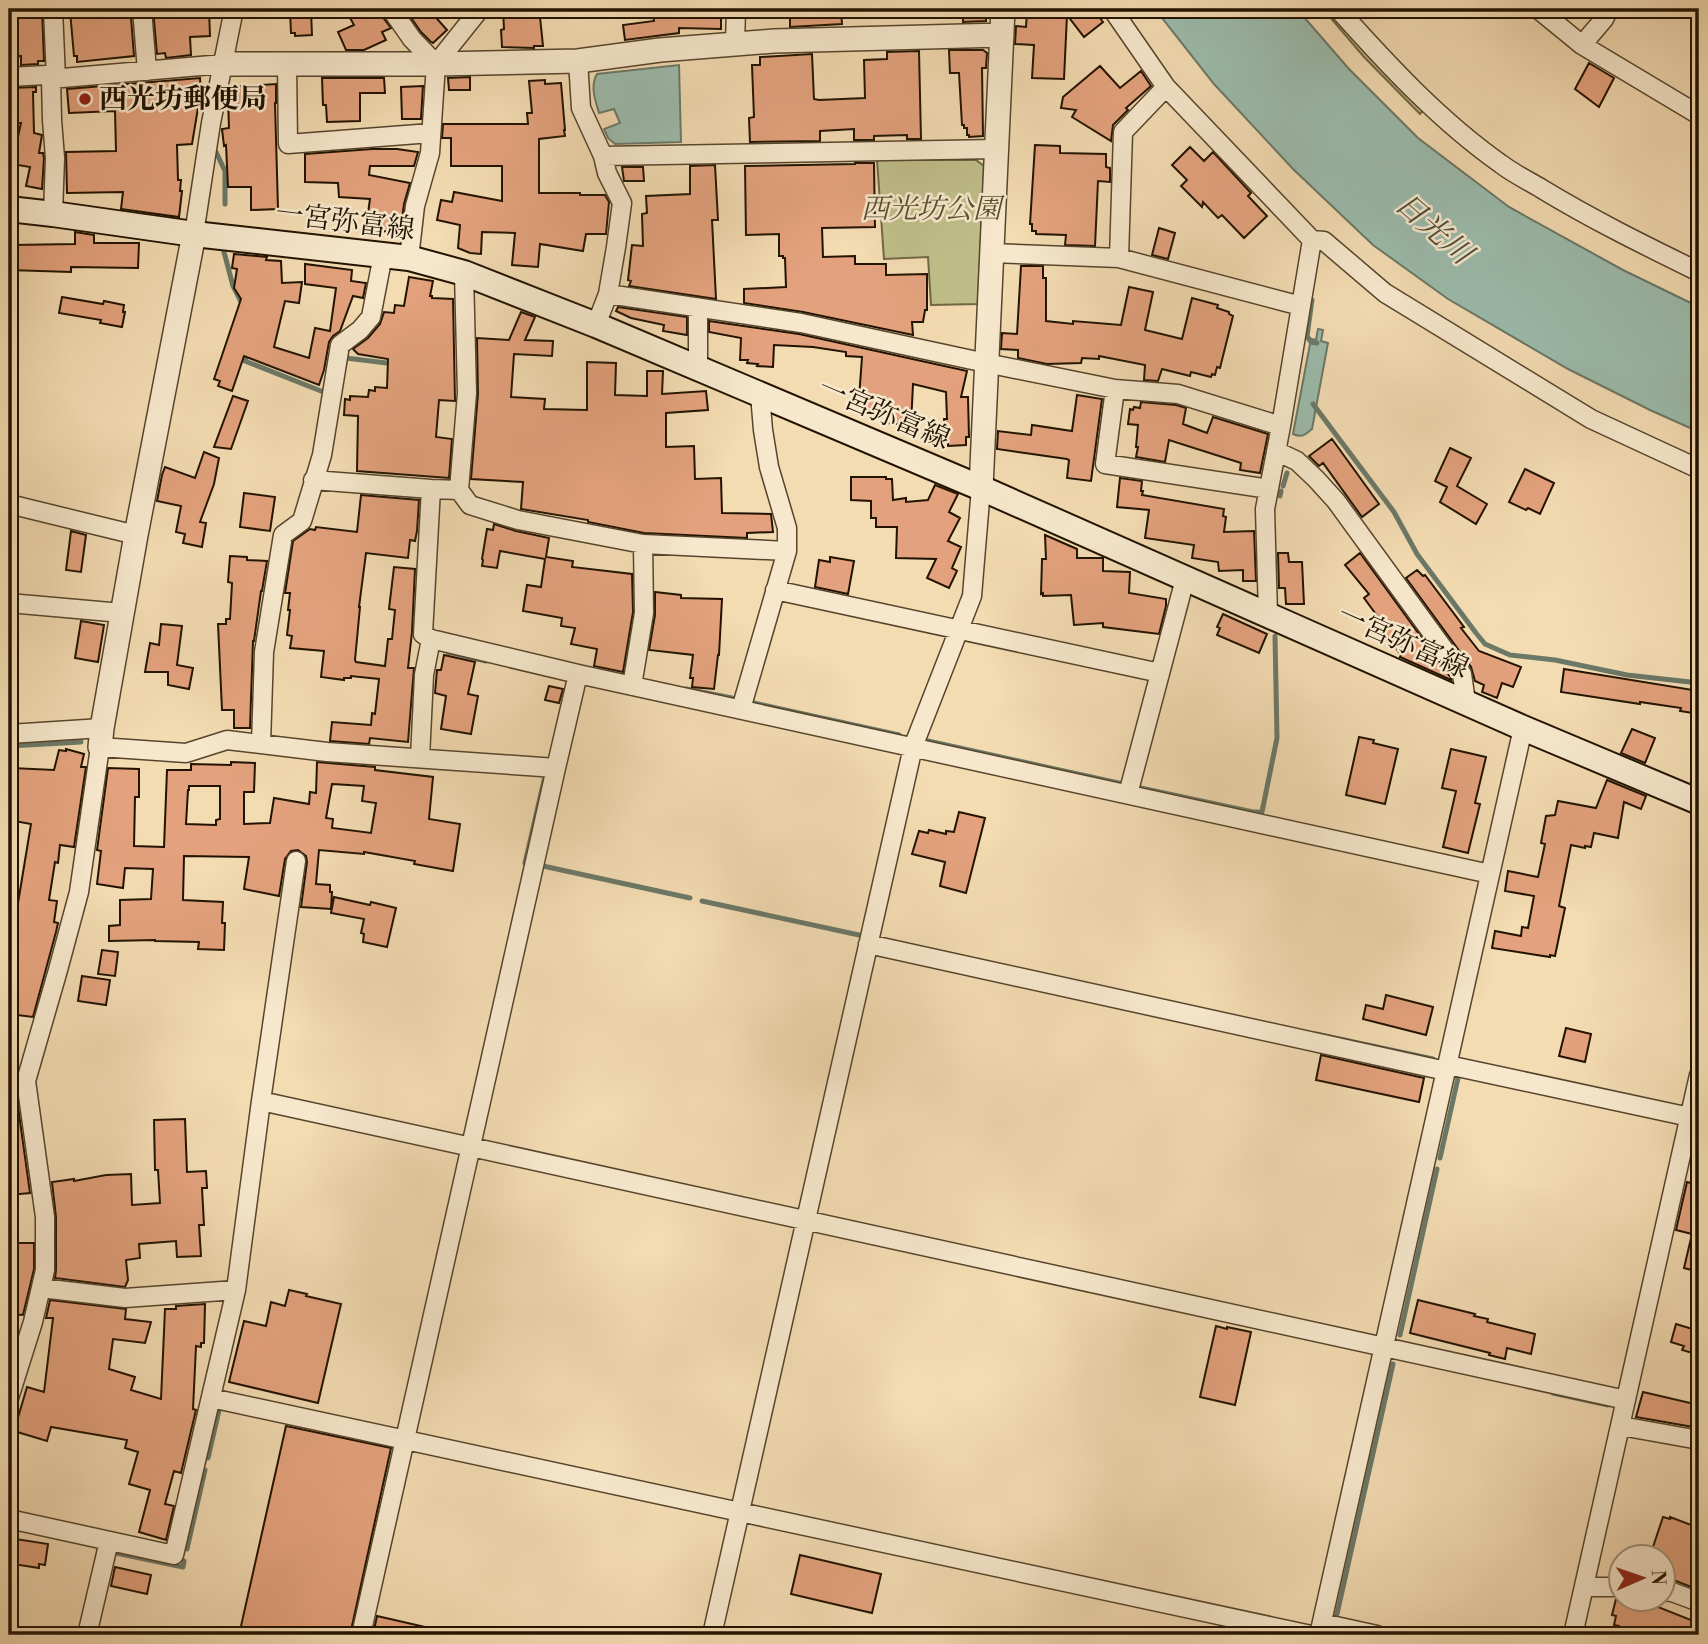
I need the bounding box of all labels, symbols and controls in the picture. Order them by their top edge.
place label: 西光坊郵便局 [99,82,267,117]
marker: 西光坊郵便局 [77,91,93,107]
water label: 日光川 [1387,185,1482,275]
park label: 西光坊公園 [861,192,1005,227]
street label: 一宮弥富線 [273,196,417,248]
street label: 一宮弥富線 [813,371,955,457]
street label: 一宮弥富線 [1332,598,1474,686]
north arrow [1606,1542,1676,1612]
text: N [1646,1570,1670,1585]

